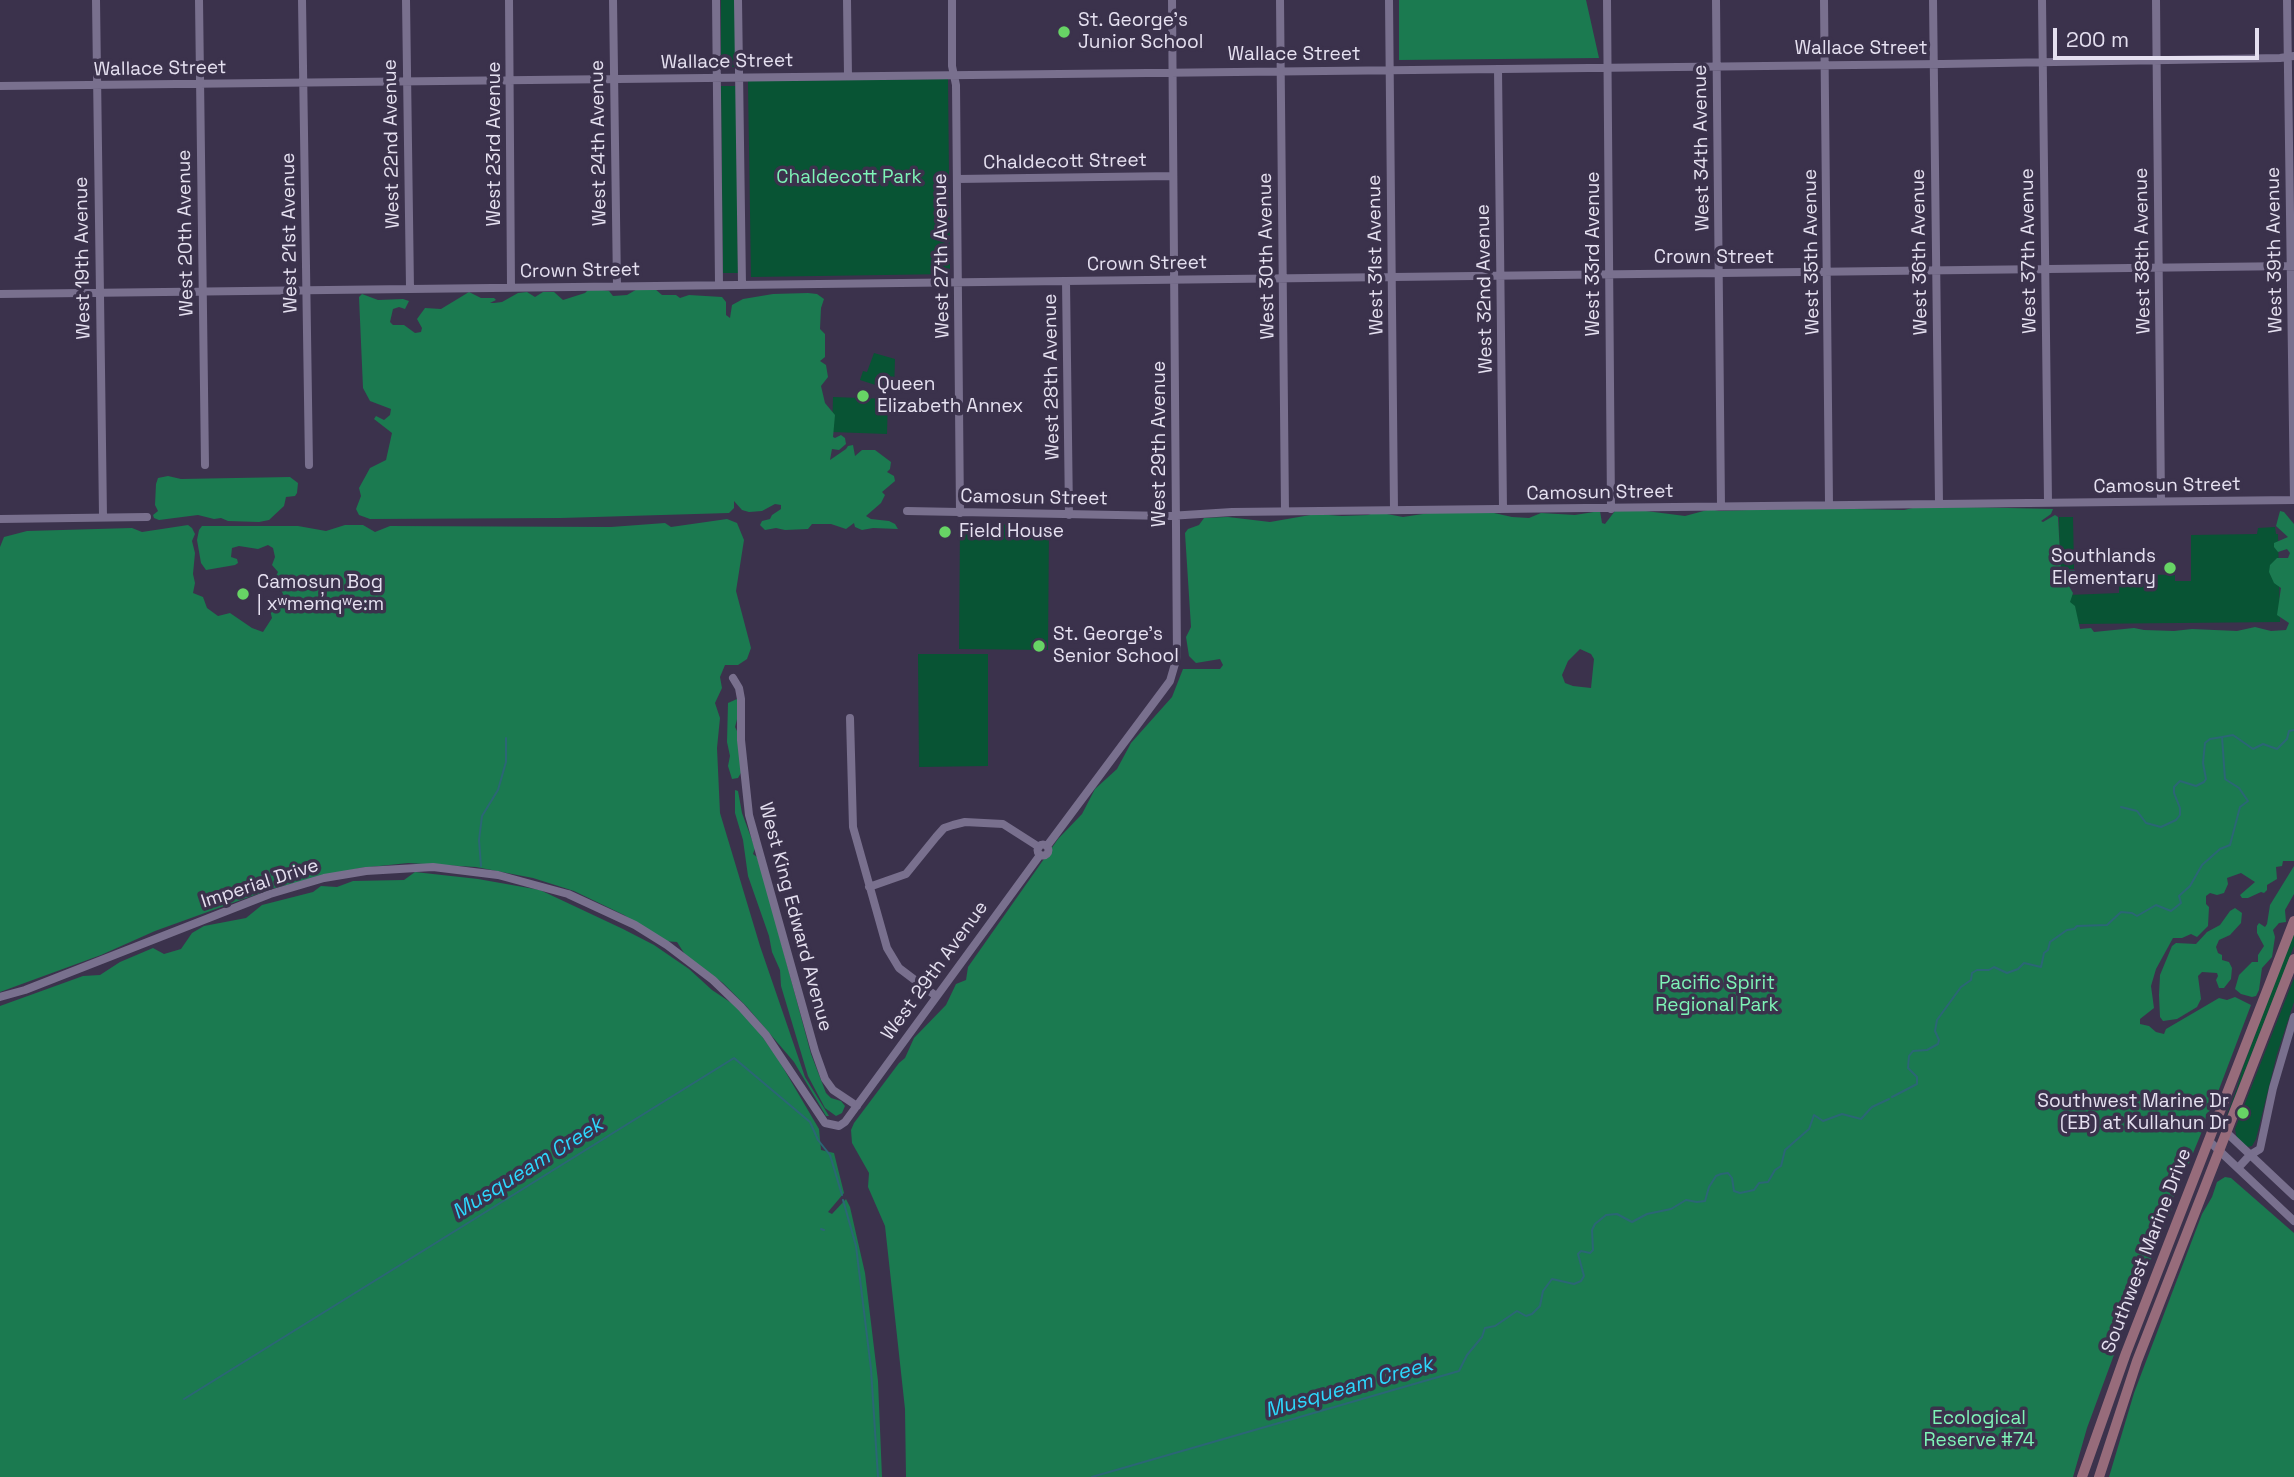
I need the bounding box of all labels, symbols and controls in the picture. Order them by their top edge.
place label: St. George's Junior School [1078,10,1203,54]
scale bar [2056,14,2262,58]
marker: St. George's Junior School [1056,24,1072,40]
text: 200 m [2066,26,2129,53]
street label: Wallace Street [1795,38,1927,60]
street label: Wallace Street [1228,44,1360,66]
street label: Wallace Street [660,49,794,75]
street label: Wallace Street [93,56,227,82]
street label: West 22nd Avenue [379,59,405,229]
street label: West 24th Avenue [586,60,612,226]
street label: West 23rd Avenue [484,62,506,226]
street label: West 34th Avenue [1689,64,1715,232]
street label: West 20th Avenue [173,149,199,317]
street label: Chaldecott Street [983,149,1147,175]
street label: West 21st Avenue [277,152,303,314]
park label: Chaldecott Park [776,167,922,189]
street label: West 38th Avenue [2130,167,2156,335]
street label: West 39th Avenue [2262,167,2288,333]
street label: West 37th Avenue [2016,168,2042,334]
street label: West 35th Avenue [1799,169,1825,335]
street label: West 36th Avenue [1907,169,1933,335]
street label: West 33rd Avenue [1583,171,1605,337]
street label: West 30th Avenue [1254,172,1280,340]
street label: West 27th Avenue [929,173,955,339]
street label: West 31st Avenue [1363,174,1389,336]
street label: West 19th Avenue [70,176,96,340]
street label: West 32nd Avenue [1472,204,1498,374]
street label: Crown Street [1654,247,1774,269]
street label: Crown Street [1087,252,1207,276]
street label: Crown Street [520,259,640,283]
street label: West 28th Avenue [1039,293,1065,461]
street label: West 29th Avenue [1149,361,1171,527]
place label: Queen Elizabeth Annex [877,374,1023,418]
marker: Queen Elizabeth Annex [855,388,871,404]
street label: Camosun Street [2093,473,2241,499]
street label: Camosun Street [1526,480,1674,506]
street label: Camosun Street [960,485,1108,511]
place label: Field House [959,521,1064,543]
marker: Field House [937,524,953,540]
place label: Southlands Elementary [2051,546,2156,590]
marker: Southlands Elementary [2162,560,2178,576]
place label: Camosun Bog | xʷməm̓qʷe:m [257,572,384,616]
marker: Camosun Bog | xʷməm̓qʷe:m [235,586,251,602]
place label: St. George's Senior School [1053,624,1179,668]
marker: St. George's Senior School [1031,638,1047,654]
street label: West King Edward Avenue [753,800,837,1034]
street label: Imperial Drive [198,854,322,914]
street label: West 29th Avenue [877,897,993,1045]
park label: Pacific Spirit Regional Park [1655,973,1779,1017]
place label: Southwest Marine Dr (EB) at Kullahun Dr [2037,1091,2229,1135]
marker: Southwest Marine Dr (EB) at Kullahun Dr [2235,1105,2251,1121]
water label: Musqueam Creek [448,1112,608,1226]
street label: Southwest Marine Drive [2097,1145,2197,1357]
water label: Musqueam Creek [1262,1352,1436,1424]
park label: Ecological Reserve #74 [1923,1408,2035,1452]

